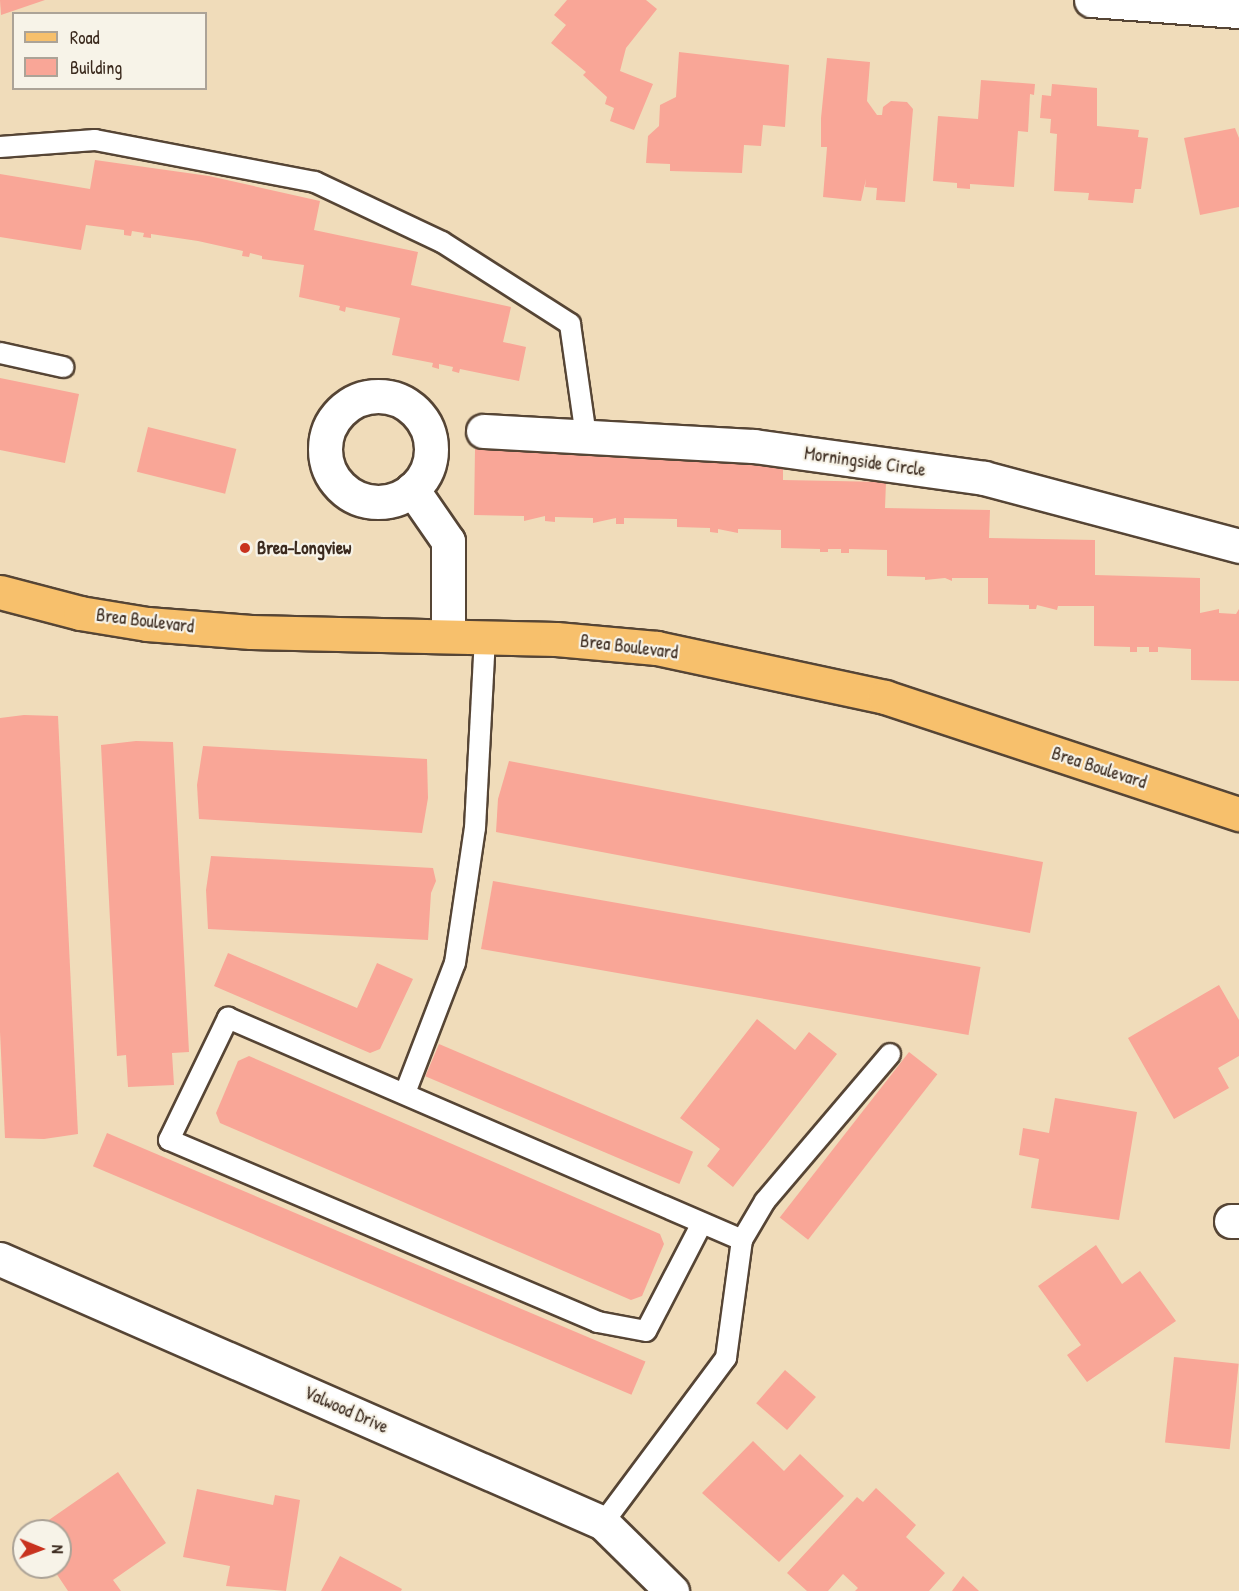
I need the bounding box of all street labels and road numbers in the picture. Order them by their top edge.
street label: Morningside Circle [803,443,927,481]
street label: Brea Boulevard [95,604,195,638]
street label: Brea Boulevard [579,630,679,664]
street label: Brea Boulevard [1049,743,1149,793]
street label: Valwood Drive [301,1382,391,1438]

